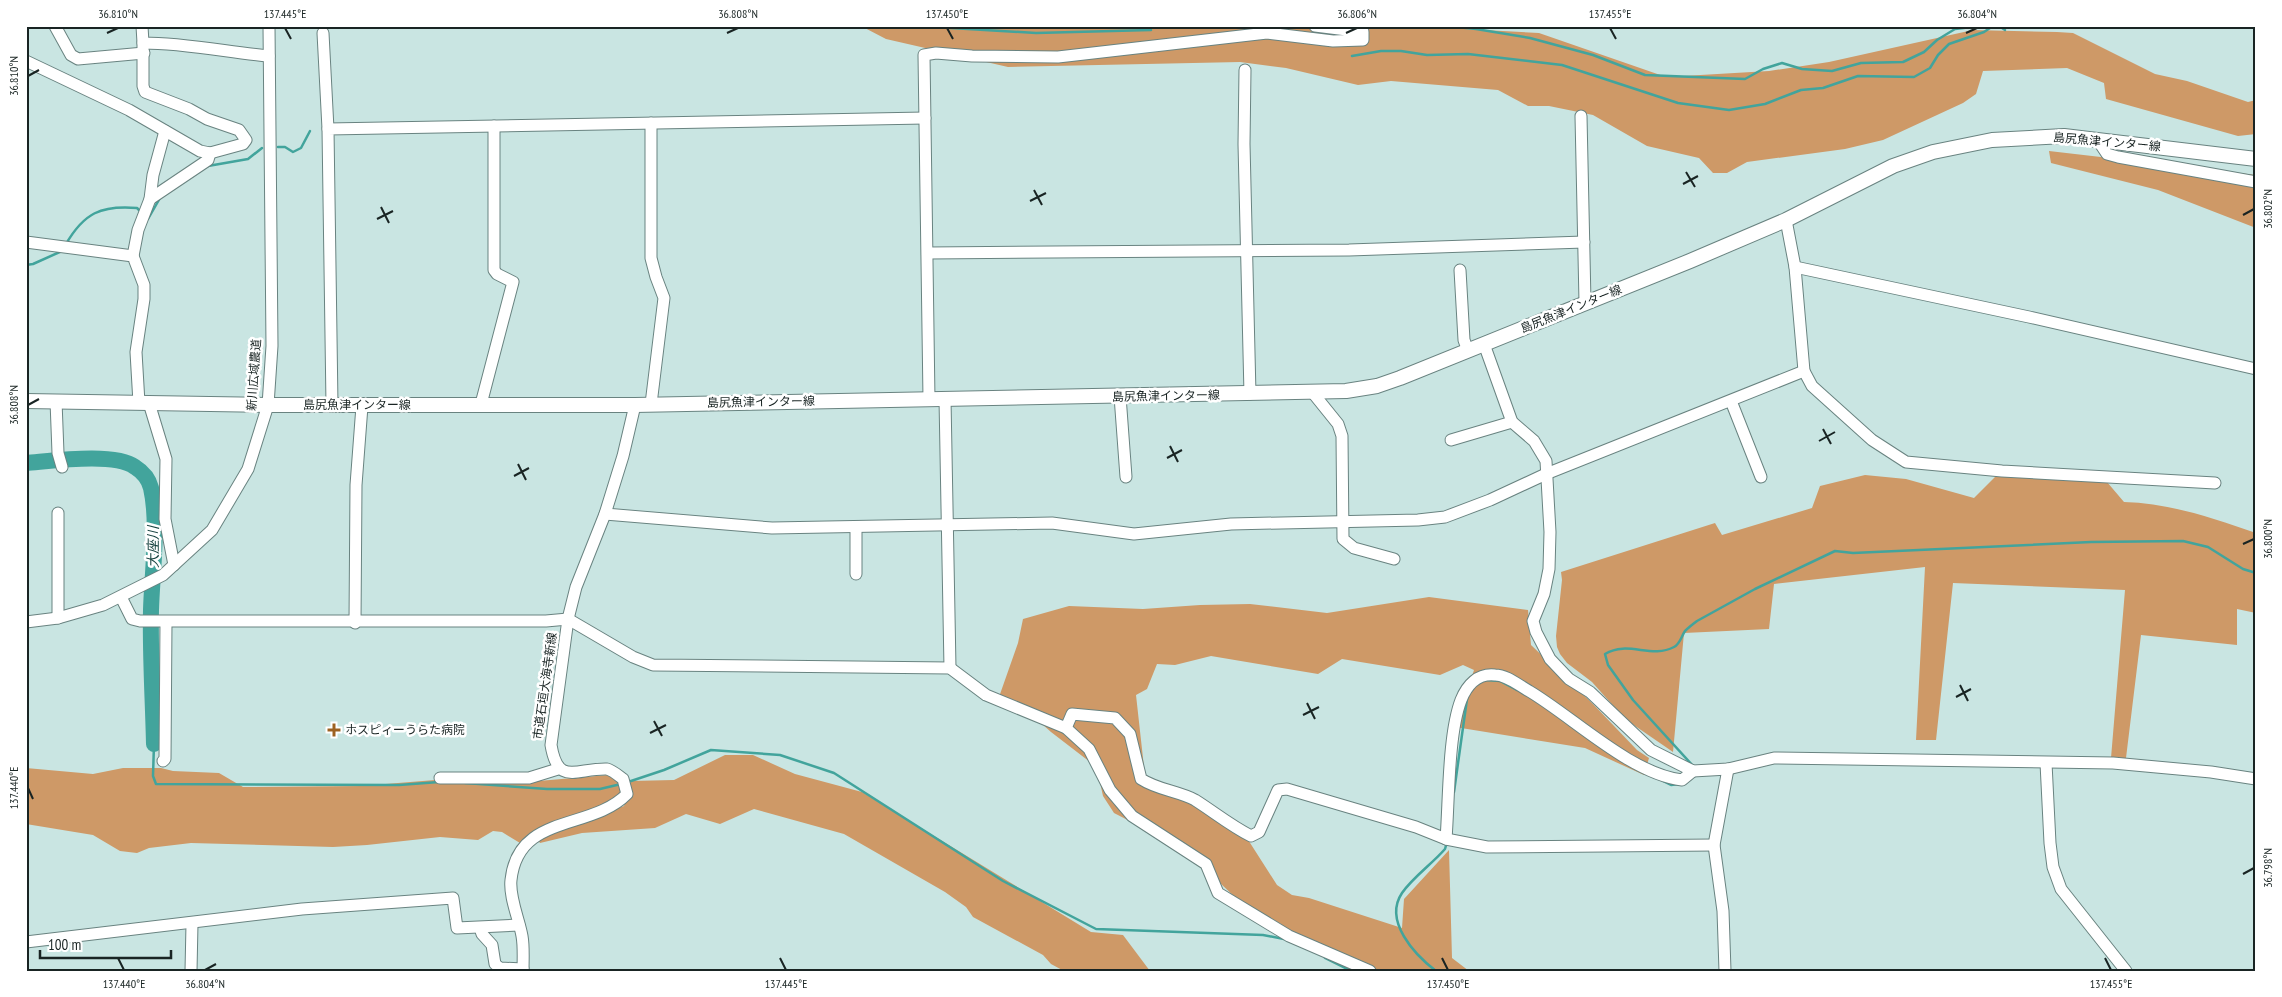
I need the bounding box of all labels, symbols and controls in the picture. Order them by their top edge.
text: 36.810°N [98,6,138,21]
text: 137.445°E [264,6,306,21]
text: 36.808°N [718,6,758,21]
text: 137.450°E [926,6,968,21]
text: 36.806°N [1337,6,1377,21]
text: 137.455°E [1589,6,1631,21]
text: 36.804°N [1957,6,1997,21]
text: 36.810°N [6,56,21,96]
street label: 島尻魚津インター線 [2053,129,2161,154]
text: 36.802°N [2260,189,2275,229]
street label: 島尻魚津インター線 [1518,281,1624,336]
street label: 新川広域農道 [244,339,263,411]
text: 36.808°N [6,385,21,425]
street label: 島尻魚津インター線 [1112,387,1220,404]
street label: 島尻魚津インター線 [707,393,815,410]
street label: 島尻魚津インター線 [303,397,411,412]
text: 36.800°N [2260,519,2275,559]
water label: 大座川 [144,524,162,568]
street label: 市道石垣大海寺新線 [530,631,559,740]
place label: ホスピィーうらた病院 [345,722,465,737]
marker: ホスピィーうらた病院 [327,723,341,737]
text: 137.440°E [6,767,21,809]
text: 36.798°N [2260,848,2275,888]
scale bar [40,927,171,959]
text: 100 m [48,935,81,954]
text: 137.440°E [103,976,145,991]
text: 36.804°N [185,976,225,991]
text: 137.445°E [765,976,807,991]
text: 137.450°E [1427,976,1469,991]
text: 137.455°E [2090,976,2132,991]

